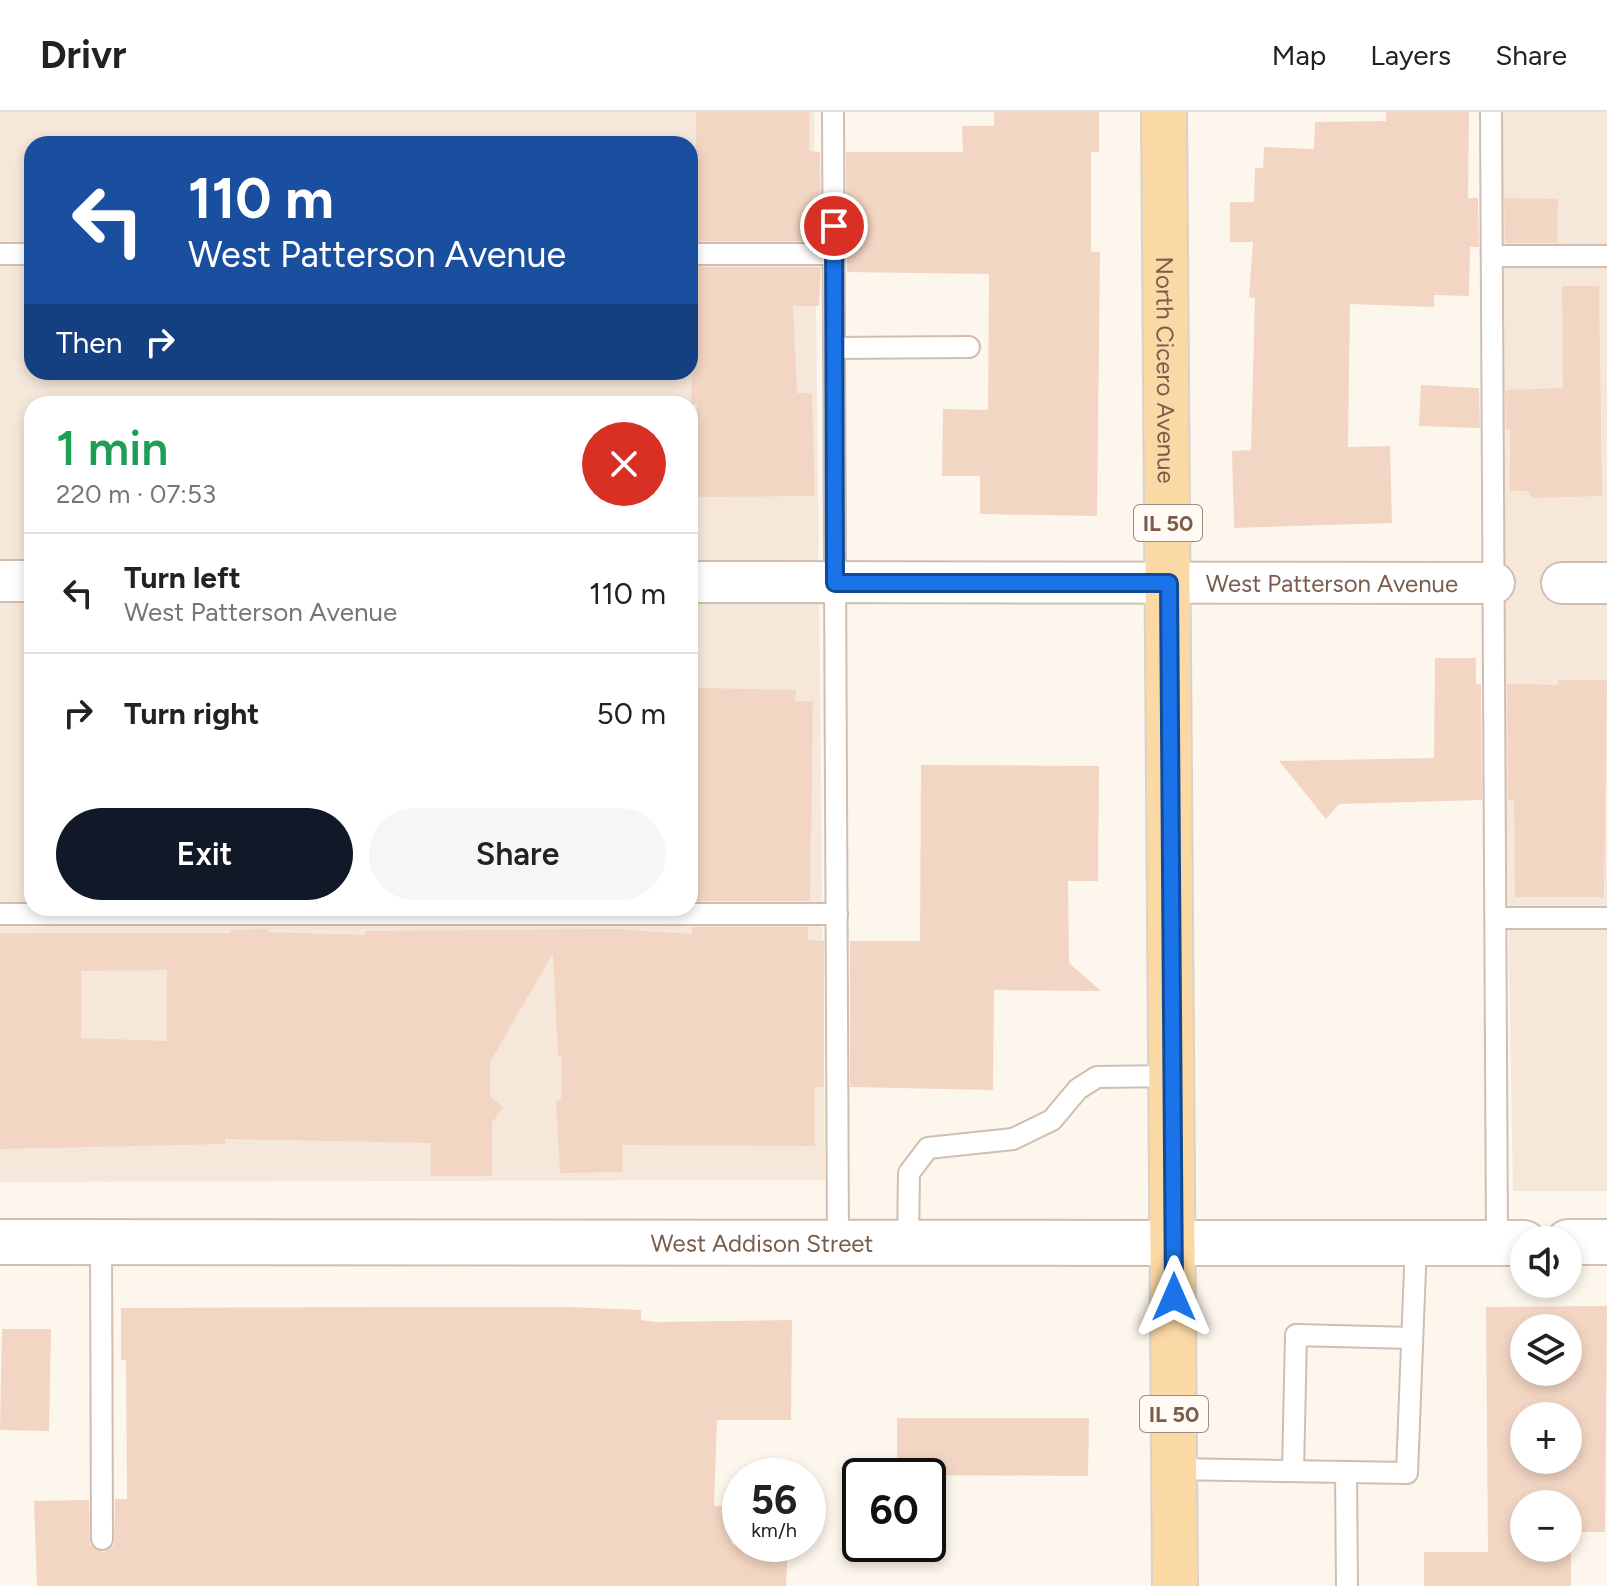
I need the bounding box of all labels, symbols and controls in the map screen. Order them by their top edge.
text: Drivr [40,32,127,78]
text: Map [1272,38,1326,72]
text: Layers [1370,38,1451,72]
text: Share [1495,38,1567,72]
text: 110 m [188,165,334,232]
icon: left [56,168,160,272]
pin [800,192,868,260]
icon: arrive [812,204,856,248]
text: West Patterson Avenue [188,233,566,276]
street label: North Cicero Avenue [1151,256,1181,484]
icon: right [138,320,182,364]
text: Then [56,324,122,361]
text: 1 min [56,419,168,477]
button: close [582,422,666,506]
text: 220 m · 07:53 [56,478,216,510]
road number: IL 50 [1134,505,1202,541]
text: Turn left [124,559,241,596]
street label: West Patterson Avenue [1206,568,1458,597]
icon: left [56,571,100,615]
text: 110 m [589,575,666,612]
text: West Patterson Avenue [124,596,397,628]
icon: right [56,691,100,735]
text: Turn right [124,695,259,732]
text: 50 m [597,695,666,732]
button: Exit [56,808,353,900]
button: Share [369,808,666,900]
map controls [1510,1226,1582,1562]
button: sound [1510,1226,1582,1298]
street label: West Addison Street [651,1228,873,1257]
position arrow [1132,1255,1216,1339]
button: layers [1510,1314,1582,1386]
road number: IL 50 [1140,1396,1208,1432]
button: + [1510,1402,1582,1474]
speed limit sign: 60 [842,1458,946,1562]
text: 56 [751,1476,797,1524]
button: − [1510,1490,1582,1562]
text: km/h [751,1518,797,1542]

